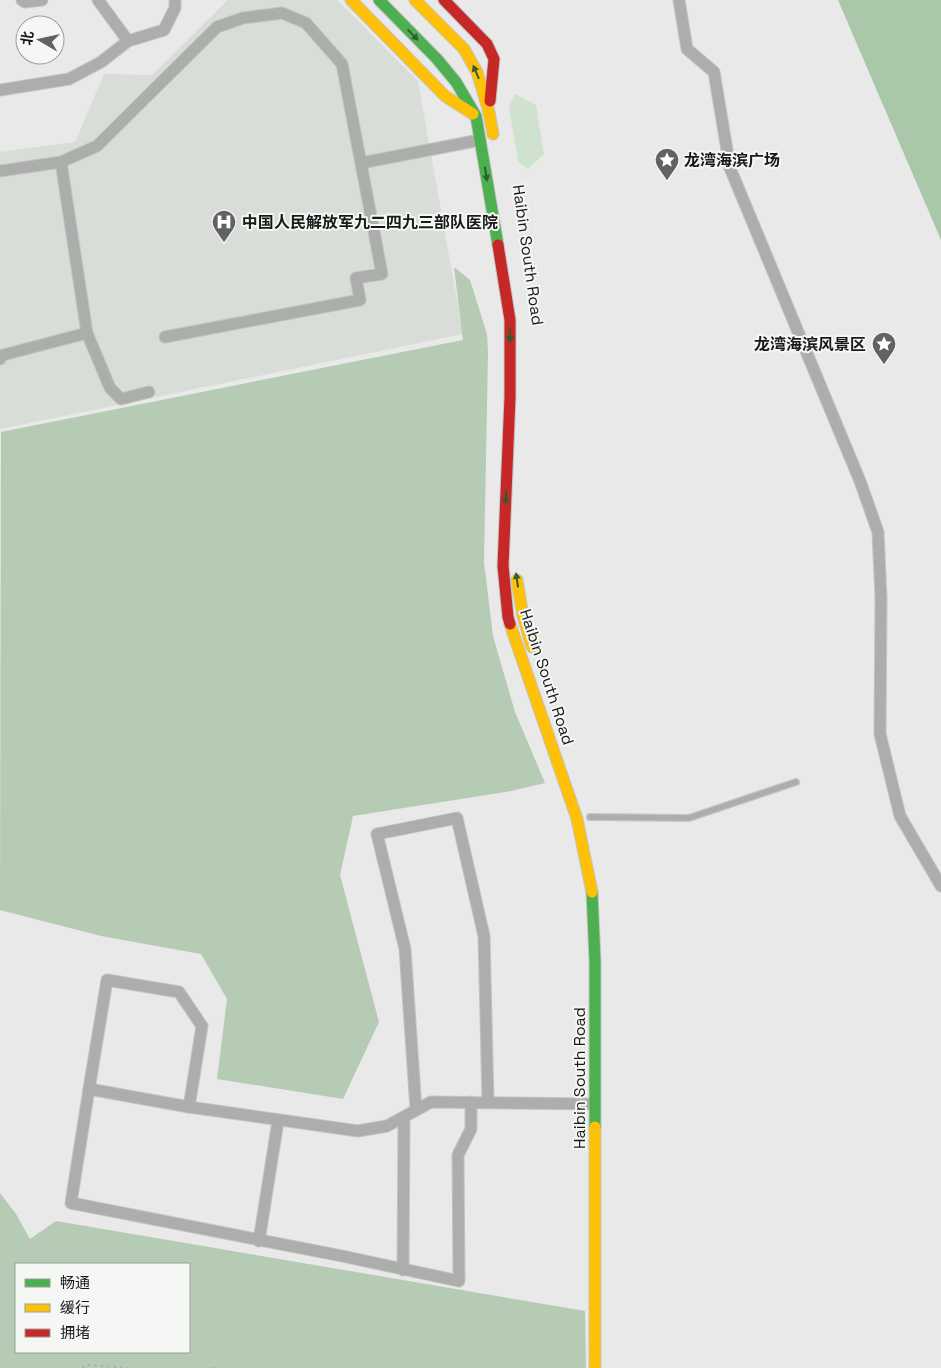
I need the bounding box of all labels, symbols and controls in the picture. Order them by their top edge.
north arrow [15,15,65,65]
one-way arrow [407,29,419,41]
text: 北 [17,30,37,46]
one-way arrow [472,65,480,79]
place icon: 龙湾海滨广场 [654,147,680,181]
place label: 龙湾海滨广场 [684,150,780,171]
one-way arrow [482,167,490,183]
street label: Haibin South Road [508,183,548,327]
hospital icon: 中国人民解放军九二四九三部队医院 [211,209,237,243]
place label: 中国人民解放军九二四九三部队医院 [242,212,498,233]
one-way arrow [506,327,514,343]
place icon: 龙湾海滨风景区 [871,331,897,365]
place label: 龙湾海滨风景区 [754,334,866,355]
one-way arrow [501,490,509,506]
one-way arrow [513,571,521,587]
street label: Haibin South Road [515,606,579,748]
street label: Haibin South Road [569,1007,590,1149]
legend [15,1263,190,1353]
text: 畅通 [60,1273,90,1292]
text: 缓行 [60,1298,90,1317]
text: 拥堵 [60,1323,90,1342]

